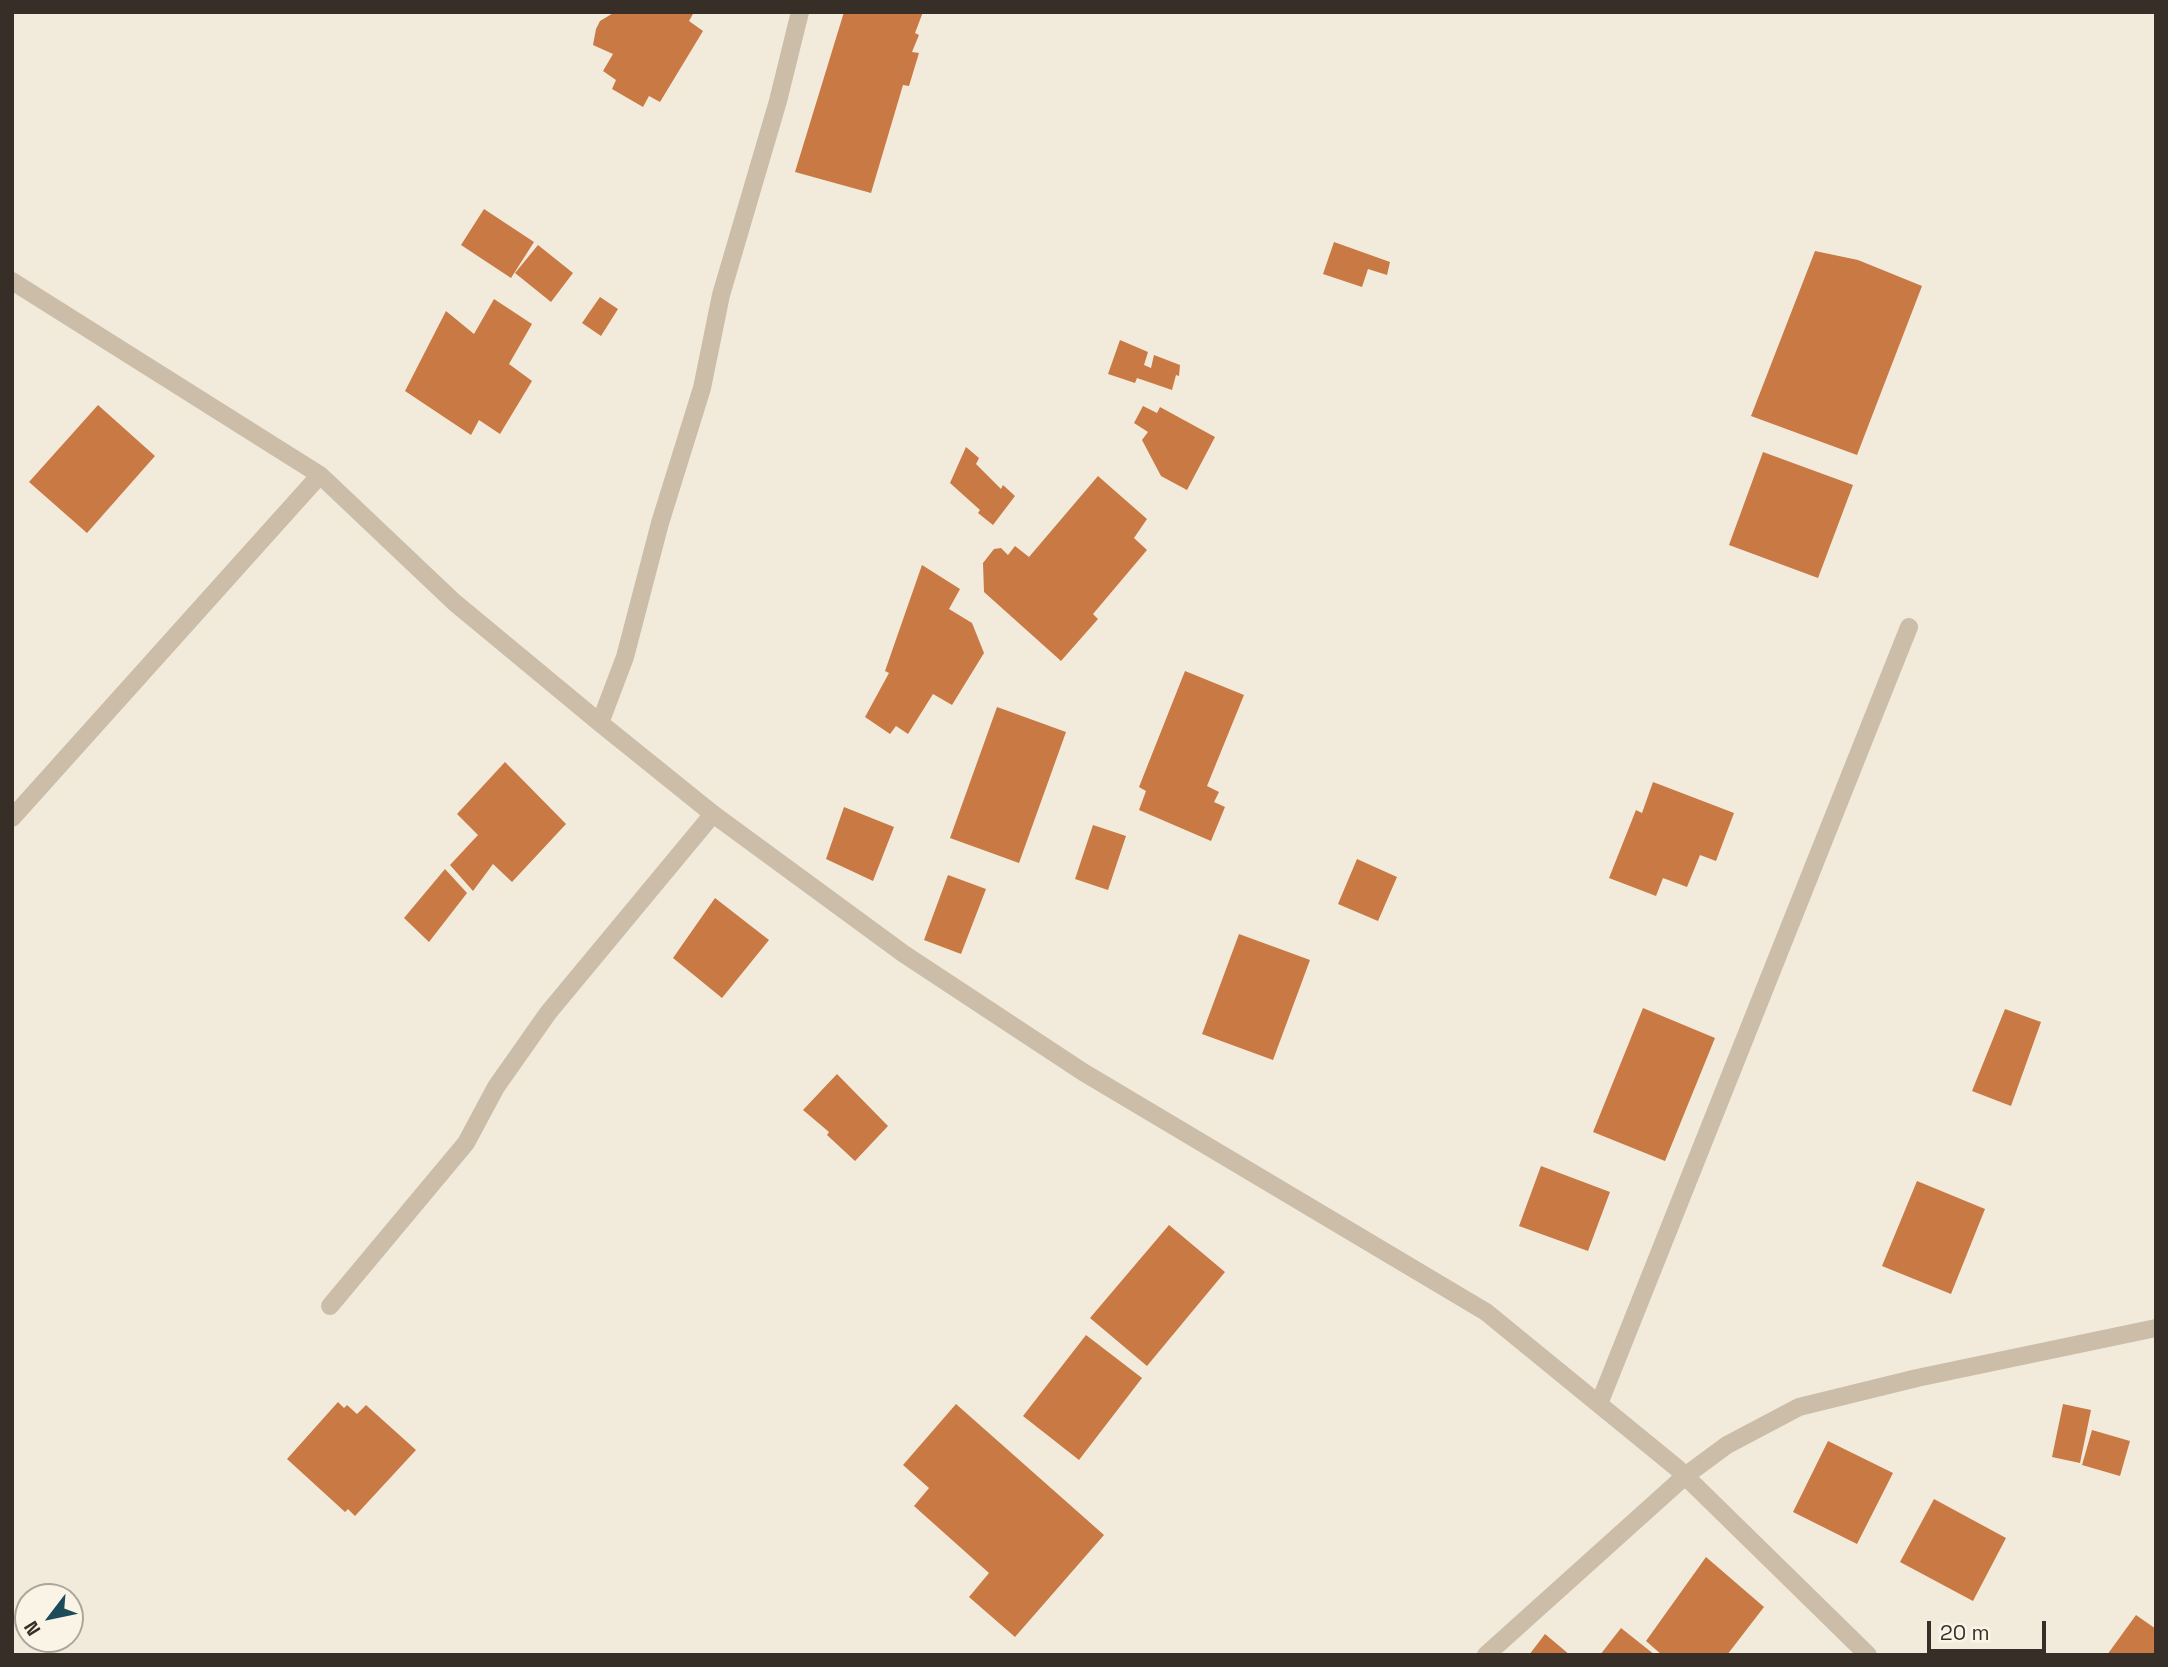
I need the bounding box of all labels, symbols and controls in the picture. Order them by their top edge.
north arrow [14,1583,84,1653]
scale bar [1930,1608,2049,1652]
text: N [18,1616,46,1640]
text: 20 m [1940,1619,1990,1646]

